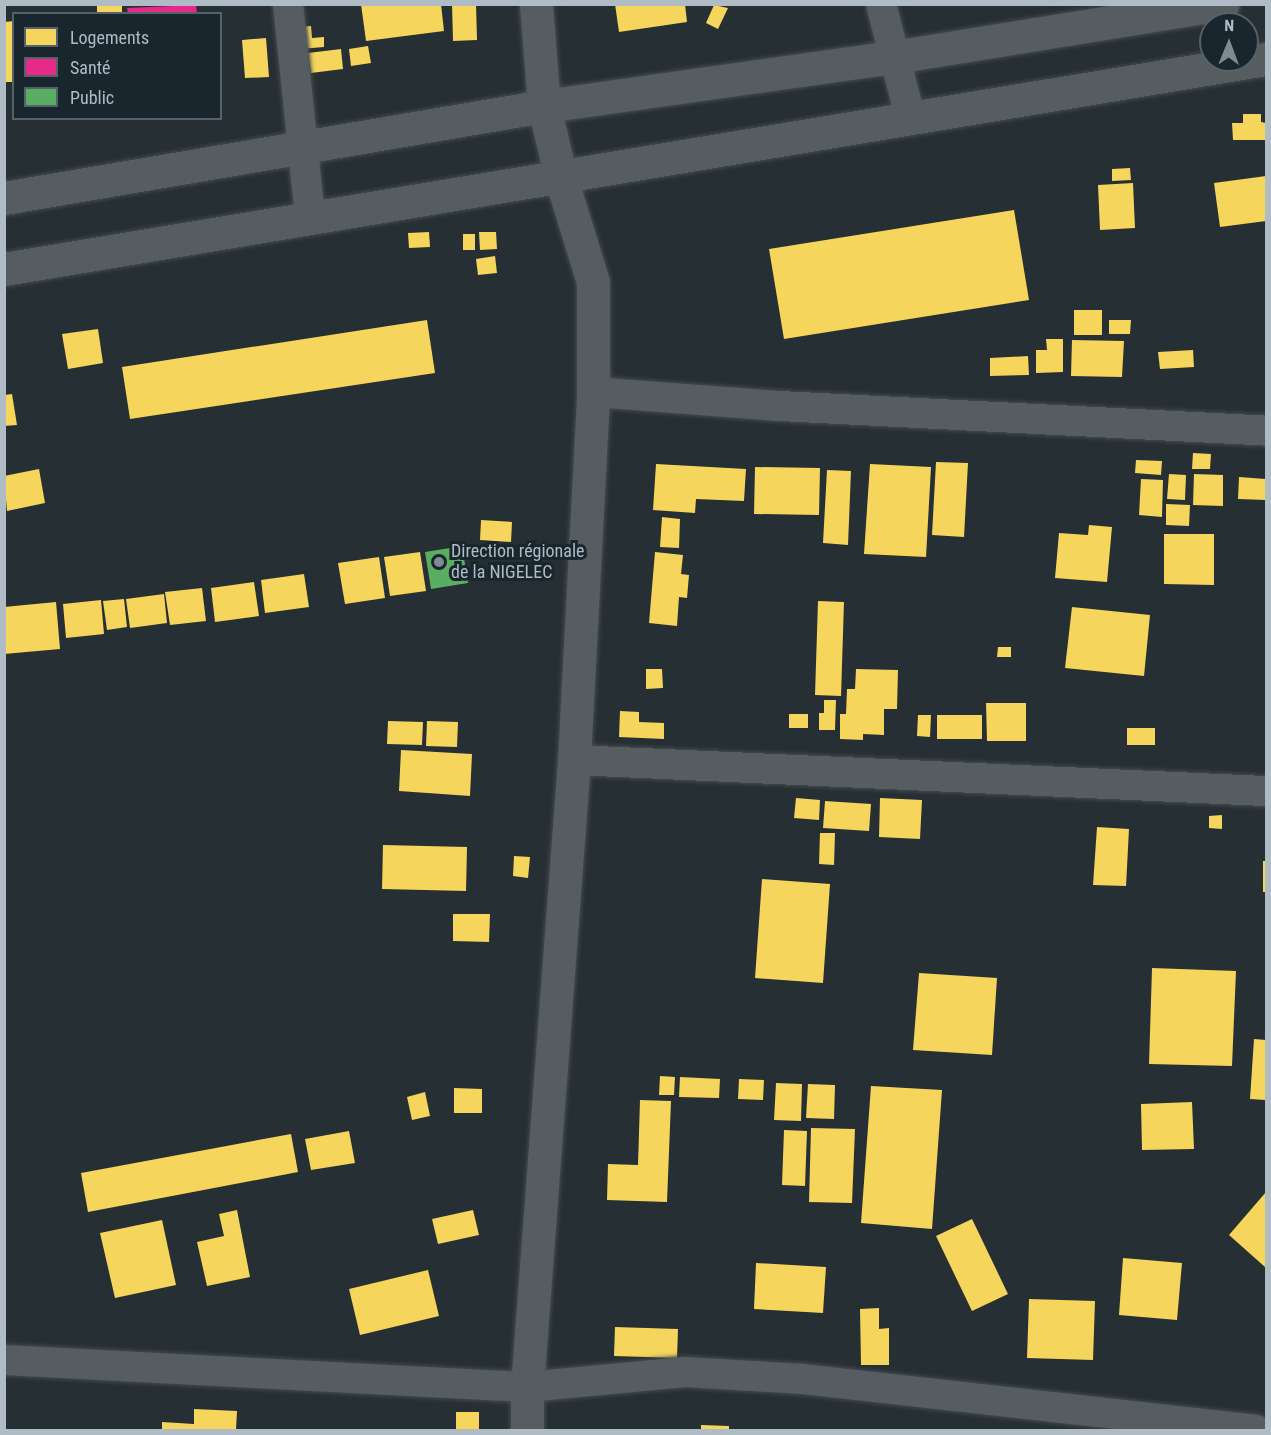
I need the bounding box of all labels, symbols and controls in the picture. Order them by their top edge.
legend [12,12,222,120]
north arrow [1199,12,1259,72]
text: N [1224,16,1234,35]
text: Logements [70,27,149,48]
text: Santé [70,57,110,78]
text: Public [70,87,114,108]
place label: Direction régionale de la NIGELEC [451,541,585,584]
marker: Direction régionale de la NIGELEC [432,555,446,569]

